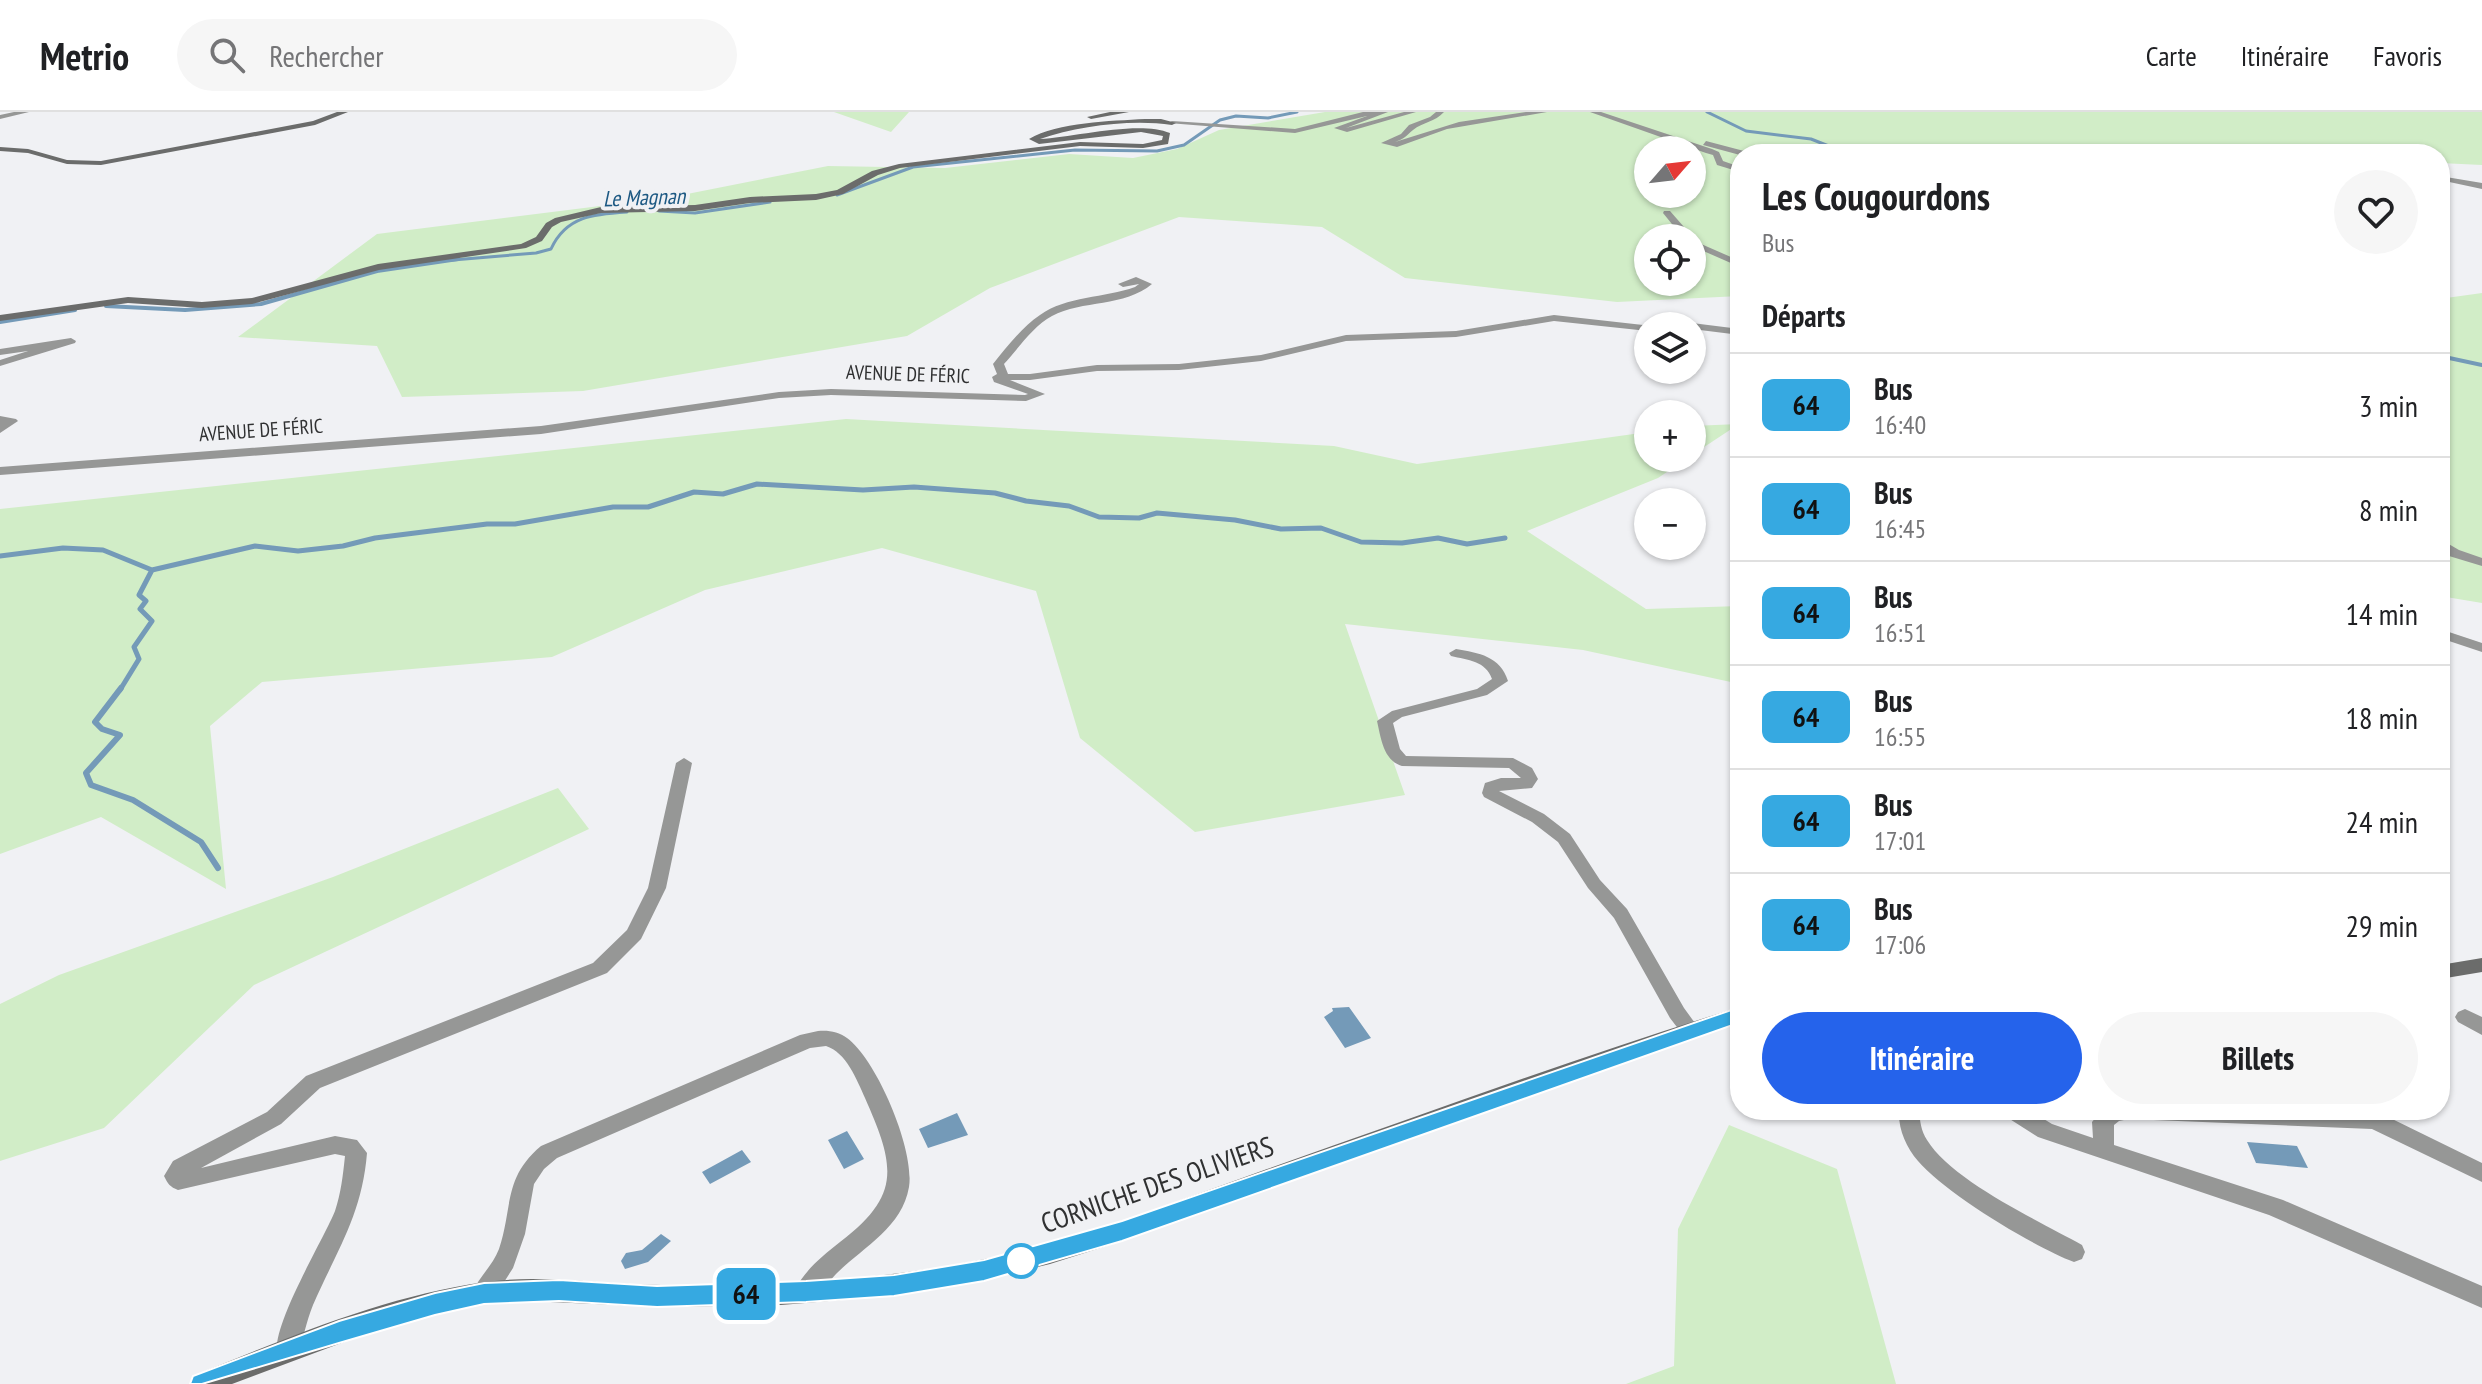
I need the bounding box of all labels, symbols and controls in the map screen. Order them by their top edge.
search box [177,19,737,91]
text: Metrio [40,31,129,80]
icon: search [205,33,249,77]
text: Rechercher [269,36,384,75]
text: Carte [2146,37,2197,74]
text: Itinéraire [2241,37,2329,74]
text: Favoris [2373,37,2442,74]
north arrow [1634,136,1706,208]
map controls [1634,136,1706,560]
button: heart [2334,170,2418,254]
text: Les Cougourdons [1762,171,1990,220]
water label: Le Magnan [602,182,687,212]
button: locate [1634,224,1706,296]
text: Bus [1762,226,1794,259]
text: Départs [1762,296,1845,335]
button: layers [1634,312,1706,384]
street label: AVENUE DE FÉRIC [846,359,970,389]
text: Bus [1874,369,1913,408]
text: 64 [1793,386,1819,423]
text: 3 min [2359,386,2418,425]
button: + [1634,400,1706,472]
text: 16:40 [1874,408,1926,441]
street label: AVENUE DE FÉRIC [198,413,324,447]
text: Bus [1874,473,1913,512]
button: − [1634,488,1706,560]
text: 64 [1793,490,1819,527]
text: 8 min [2359,490,2418,529]
text: 16:45 [1874,512,1926,545]
text: Bus [1874,577,1913,616]
text: 64 [1793,594,1819,631]
text: 14 min [2345,594,2418,633]
text: 16:51 [1874,616,1926,649]
text: Bus [1874,681,1913,720]
text: 64 [1793,698,1819,735]
text: 18 min [2345,698,2418,737]
text: 16:55 [1874,720,1926,753]
text: Bus [1874,785,1913,824]
text: 64 [1793,802,1819,839]
text: 24 min [2345,802,2418,841]
text: 17:01 [1874,824,1926,857]
text: Bus [1874,889,1913,928]
text: 64 [1793,906,1819,943]
text: 29 min [2345,906,2418,945]
text: 17:06 [1874,928,1926,961]
button: Itinéraire [1762,1012,2082,1104]
button: Billets [2098,1012,2418,1104]
street label: CORNICHE DES OLIVIERS [1036,1127,1278,1241]
unlabelled marker [1004,1244,1038,1278]
line badge: 64 [710,1268,782,1320]
text: 64 [733,1275,759,1312]

